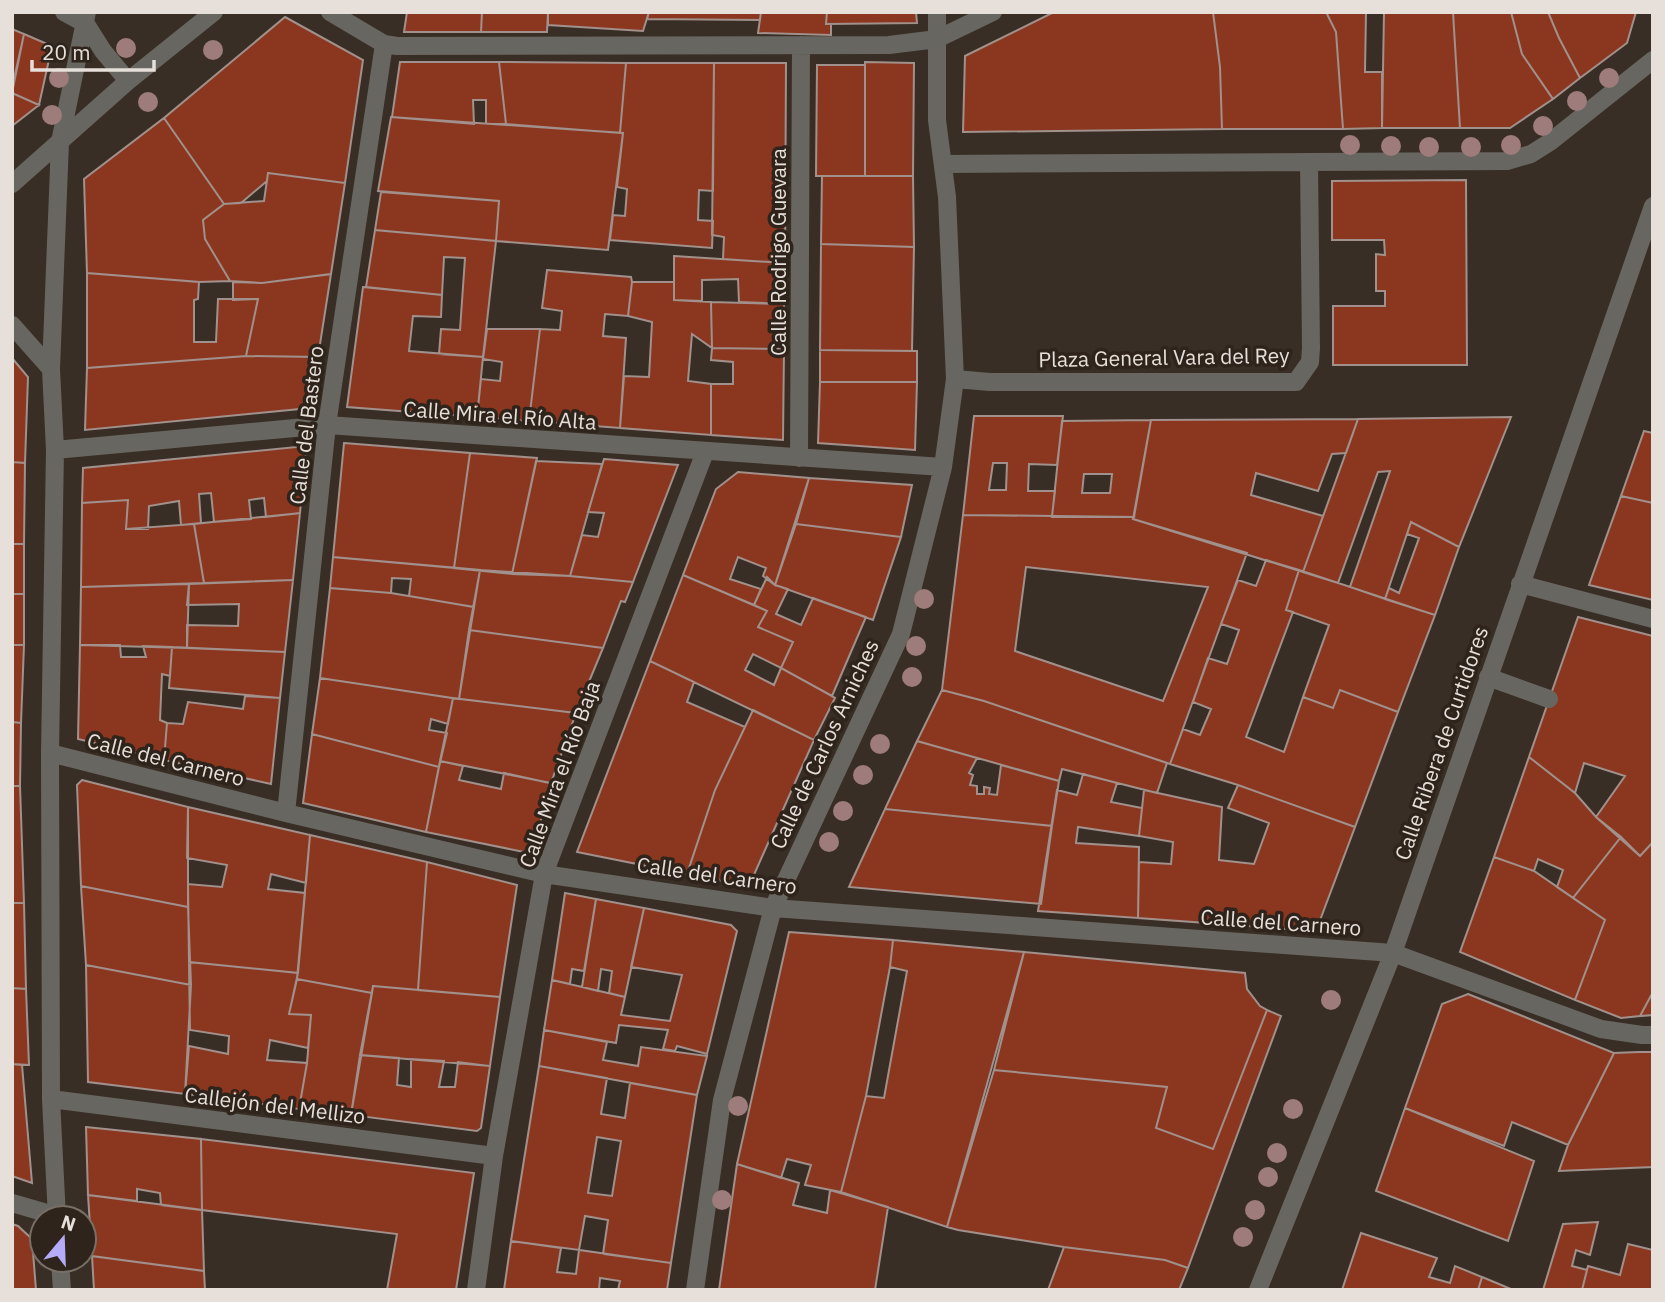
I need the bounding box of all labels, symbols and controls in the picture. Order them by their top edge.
scale bar [32,28,154,72]
text: 20 m [42,38,91,66]
street label: Calle Rodrigo Guevara [764,148,792,356]
street label: Plaza General Vara del Rey [1038,341,1290,373]
street label: Calle del Bastero [282,344,330,506]
street label: Calle Mira el Río Alta [403,394,597,436]
street label: Calle Ribera de Curtidores [1388,622,1494,864]
street label: Calle de Carlos Arniches [763,635,885,853]
street label: Calle Mira el Río Baja [512,677,606,871]
street label: Calle del Carnero [84,726,248,792]
street label: Calle del Carnero [635,850,799,900]
street label: Calle del Carnero [1200,902,1362,942]
street label: Callejón del Mellizo [183,1080,367,1130]
north arrow [28,1204,98,1274]
text: N [58,1209,79,1237]

